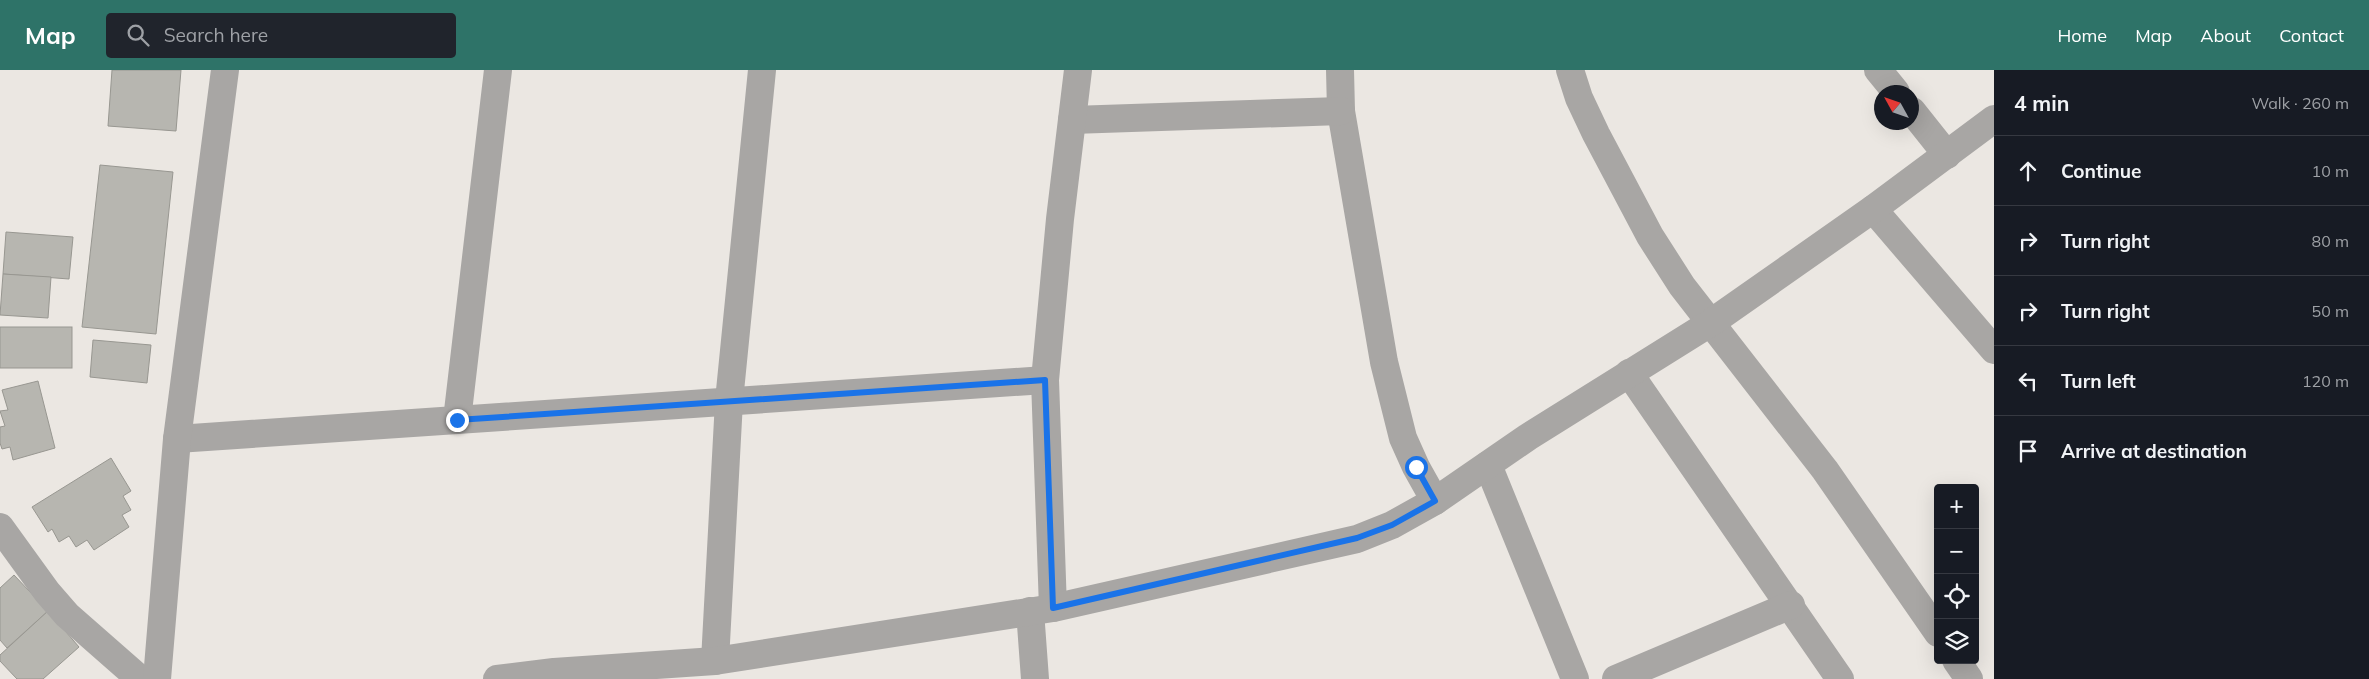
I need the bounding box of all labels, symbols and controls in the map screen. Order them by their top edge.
search box [106,13,456,58]
text: Map [25,20,76,50]
icon: search [124,21,152,49]
text: Search here [164,23,268,47]
text: Home [2057,24,2107,47]
text: Map [2135,24,2172,47]
text: About [2200,24,2251,47]
text: Contact [2279,24,2344,47]
north arrow [1874,85,1919,130]
text: 4 min [2014,90,2069,116]
text: Walk · 260 m [2251,93,2349,113]
icon: ahead [2014,157,2042,185]
text: Continue [2061,159,2141,183]
text: 10 m [2312,161,2349,181]
icon: right [2014,227,2042,255]
text: Turn right [2061,229,2150,253]
text: 80 m [2312,231,2349,251]
icon: right [2014,297,2042,325]
text: Turn right [2061,299,2150,323]
text: 50 m [2312,301,2349,321]
icon: left [2014,367,2042,395]
text: Turn left [2061,369,2136,393]
text: 120 m [2302,371,2349,391]
route end [446,409,469,432]
icon: arrive [2014,437,2042,465]
text: Arrive at destination [2061,439,2247,463]
route start [1405,456,1428,479]
map controls [1934,484,1979,664]
button: + [1934,484,1979,529]
button: − [1934,529,1979,574]
button: locate [1934,574,1979,619]
button: layers [1934,619,1979,664]

